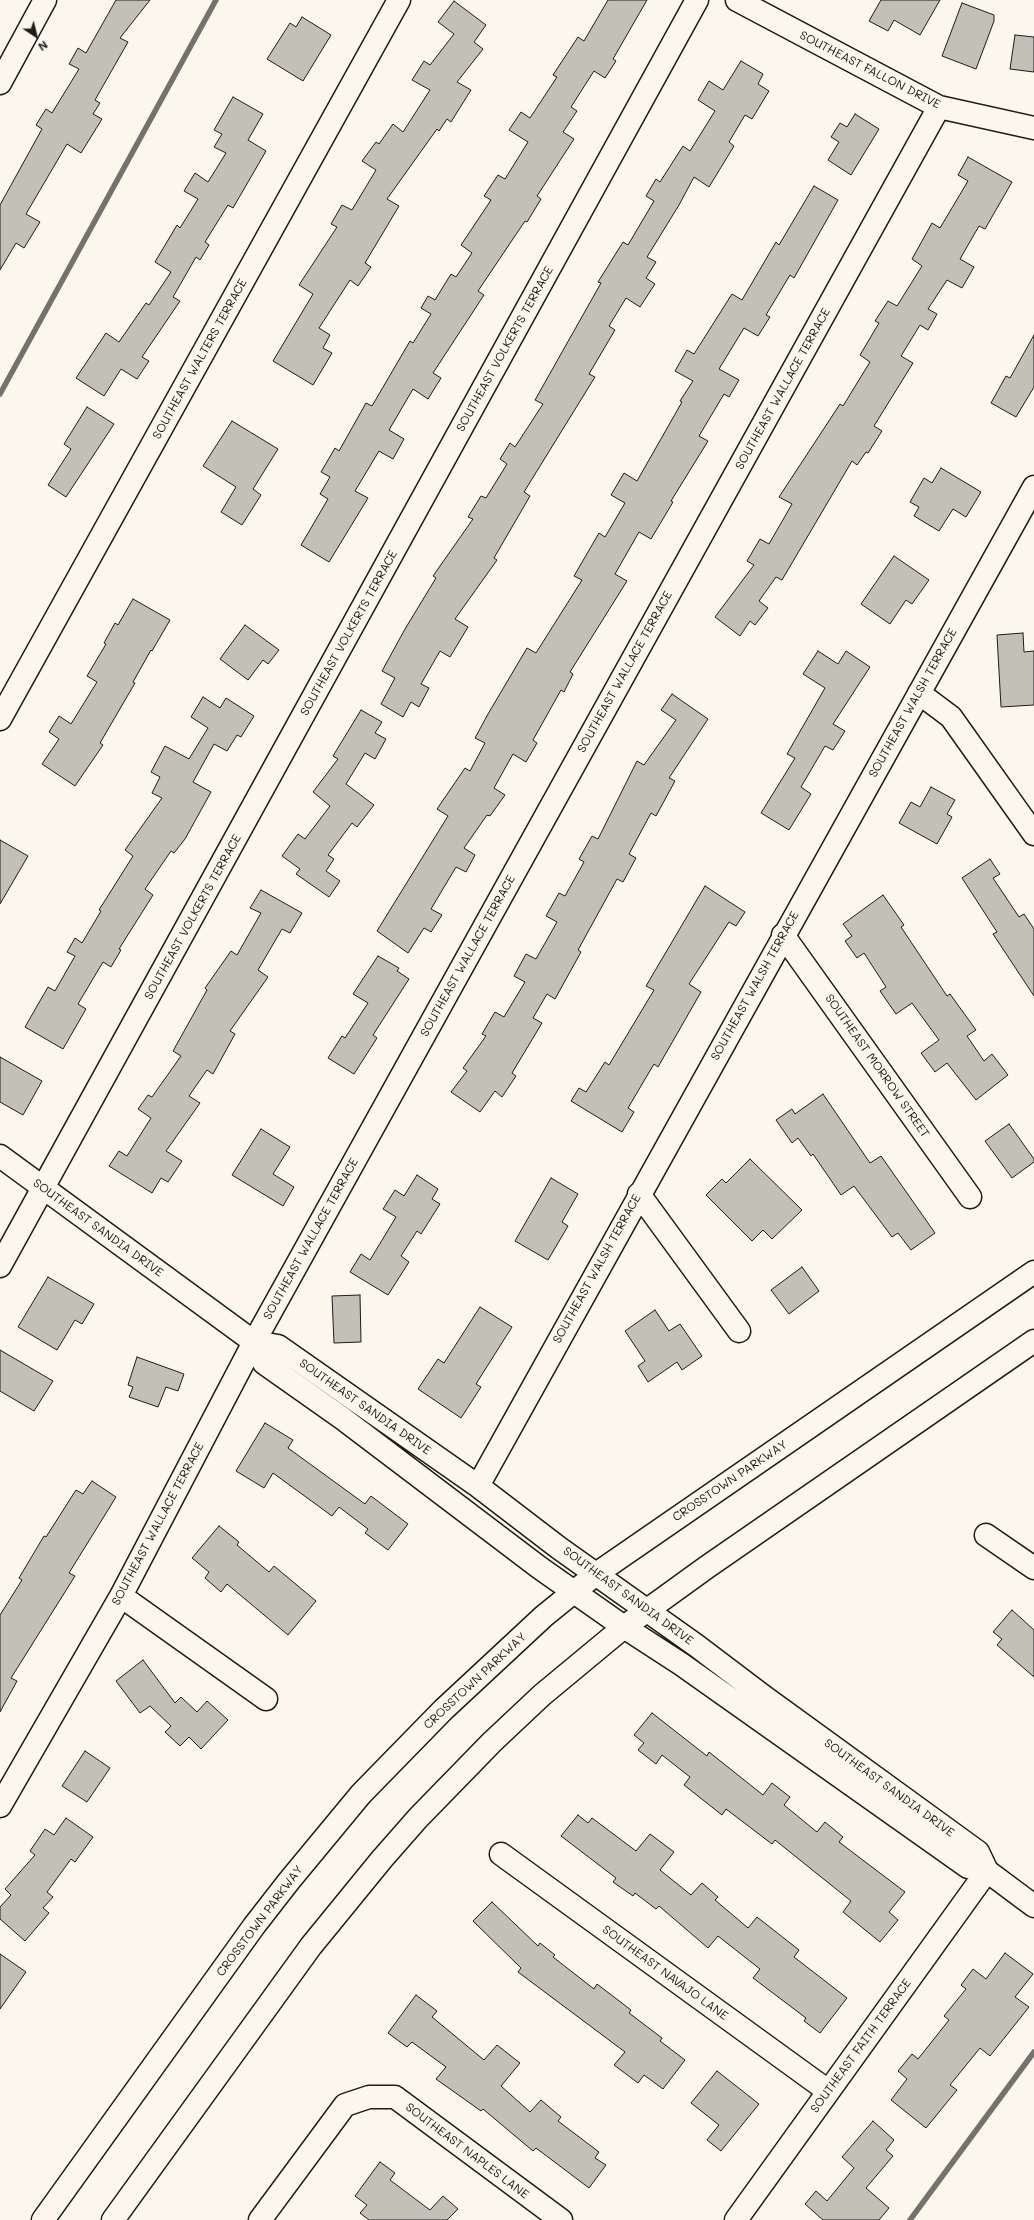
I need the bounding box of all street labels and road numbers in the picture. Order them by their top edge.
street label: SOUTHEAST FALLON DRIVE [797,28,943,112]
street label: SOUTHEAST VOLKERTS TERRACE [453,264,557,434]
street label: SOUTHEAST WALTERS TERRACE [150,276,250,442]
street label: SOUTHEAST WALLACE TERRACE [733,306,833,472]
street label: SOUTHEAST VOLKERTS TERRACE [297,548,401,718]
street label: SOUTHEAST WALLACE TERRACE [575,589,675,755]
street label: SOUTHEAST WALSH TERRACE [866,626,960,780]
street label: SOUTHEAST VOLKERTS TERRACE [141,832,245,1002]
street label: SOUTHEAST WALLACE TERRACE [418,873,518,1039]
street label: SOUTHEAST WALSH TERRACE [708,909,802,1063]
street label: SOUTHEAST MORROW STREET [822,991,932,1141]
street label: SOUTHEAST WALLACE TERRACE [261,1156,361,1322]
street label: SOUTHEAST SANDIA DRIVE [30,1176,166,1280]
street label: SOUTHEAST WALSH TERRACE [550,1192,644,1346]
street label: SOUTHEAST SANDIA DRIVE [296,1356,434,1458]
street label: CROSSTOWN PARKWAY [670,1437,790,1525]
street label: SOUTHEAST WALLACE TERRACE [109,1440,207,1608]
street label: SOUTHEAST SANDIA DRIVE [560,1544,696,1648]
street label: CROSSTOWN PARKWAY [421,1630,529,1732]
street label: SOUTHEAST SANDIA DRIVE [821,1736,957,1840]
street label: CROSSTOWN PARKWAY [214,1863,306,1979]
street label: SOUTHEAST NAVAJO LANE [599,1923,731,2023]
street label: SOUTHEAST FAITH TERRACE [808,1976,914,2116]
street label: SOUTHEAST NAPLES LANE [403,2100,531,2202]

